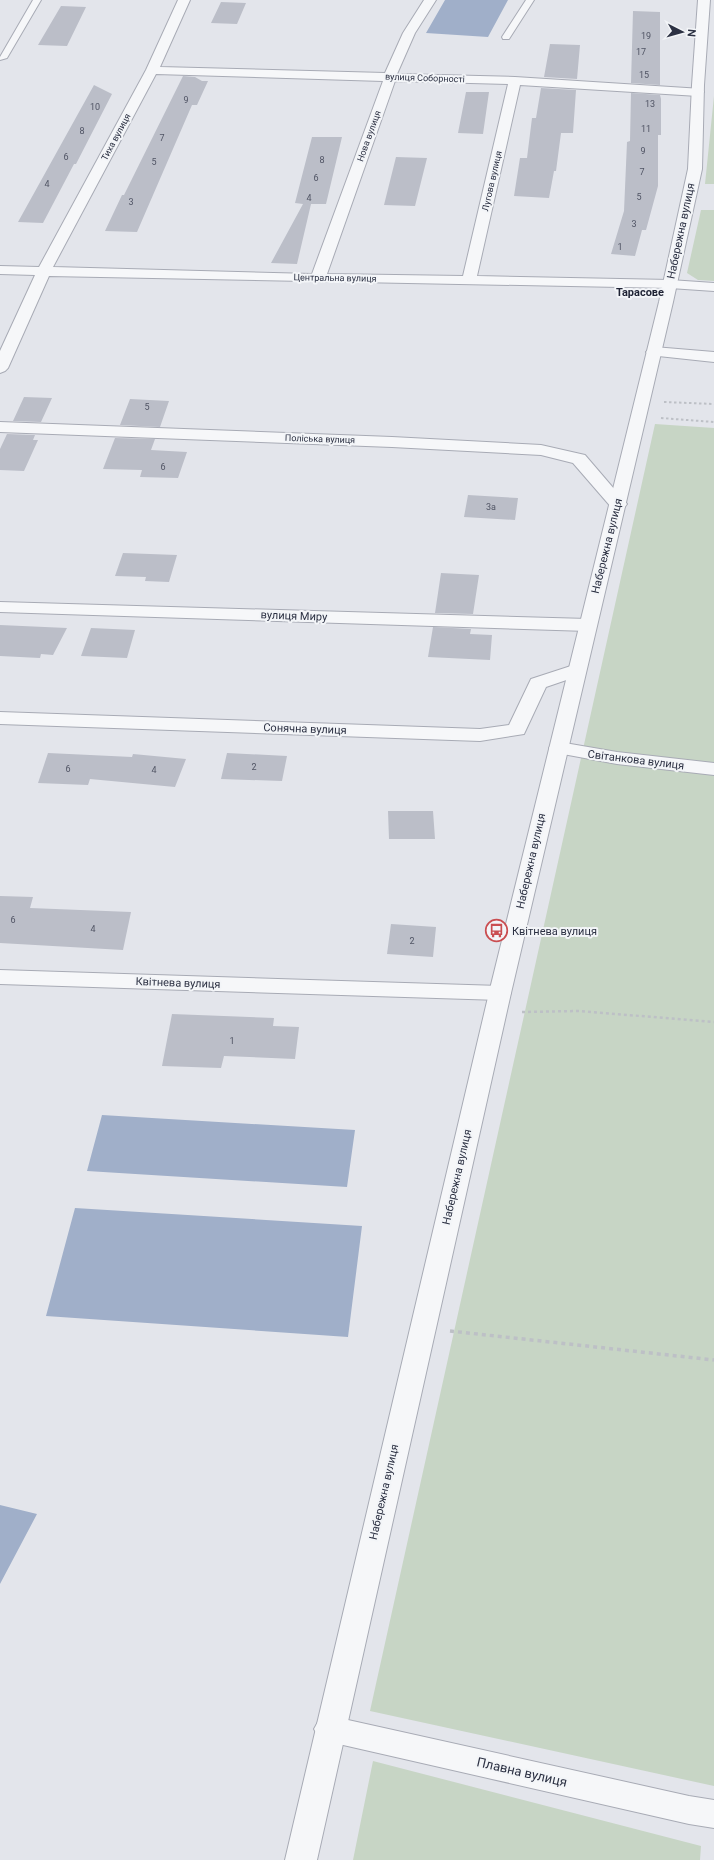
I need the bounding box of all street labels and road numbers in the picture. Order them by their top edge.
street label: вулиця Соборності [385,72,465,84]
street label: Нова вулиця [355,109,383,163]
street label: Тиха вулиця [99,112,133,162]
street label: Лугова вулиця [480,150,504,212]
street label: Набережна вулиця [664,182,698,280]
street label: Центральна вулиця [293,272,377,284]
street label: Поліська вулиця [285,433,355,445]
street label: Набережна вулиця [589,497,625,595]
street label: вулиця Миру [261,608,328,624]
street label: Сонячна вулиця [263,721,347,737]
street label: Світанкова вулиця [587,748,685,772]
street label: Набережна вулиця [514,812,548,910]
street label: Квітнева вулиця [135,975,221,991]
street label: Набережна вулиця [440,1128,474,1226]
street label: Набережна вулиця [367,1443,401,1541]
street label: Плавна вулиця [475,1754,569,1790]

